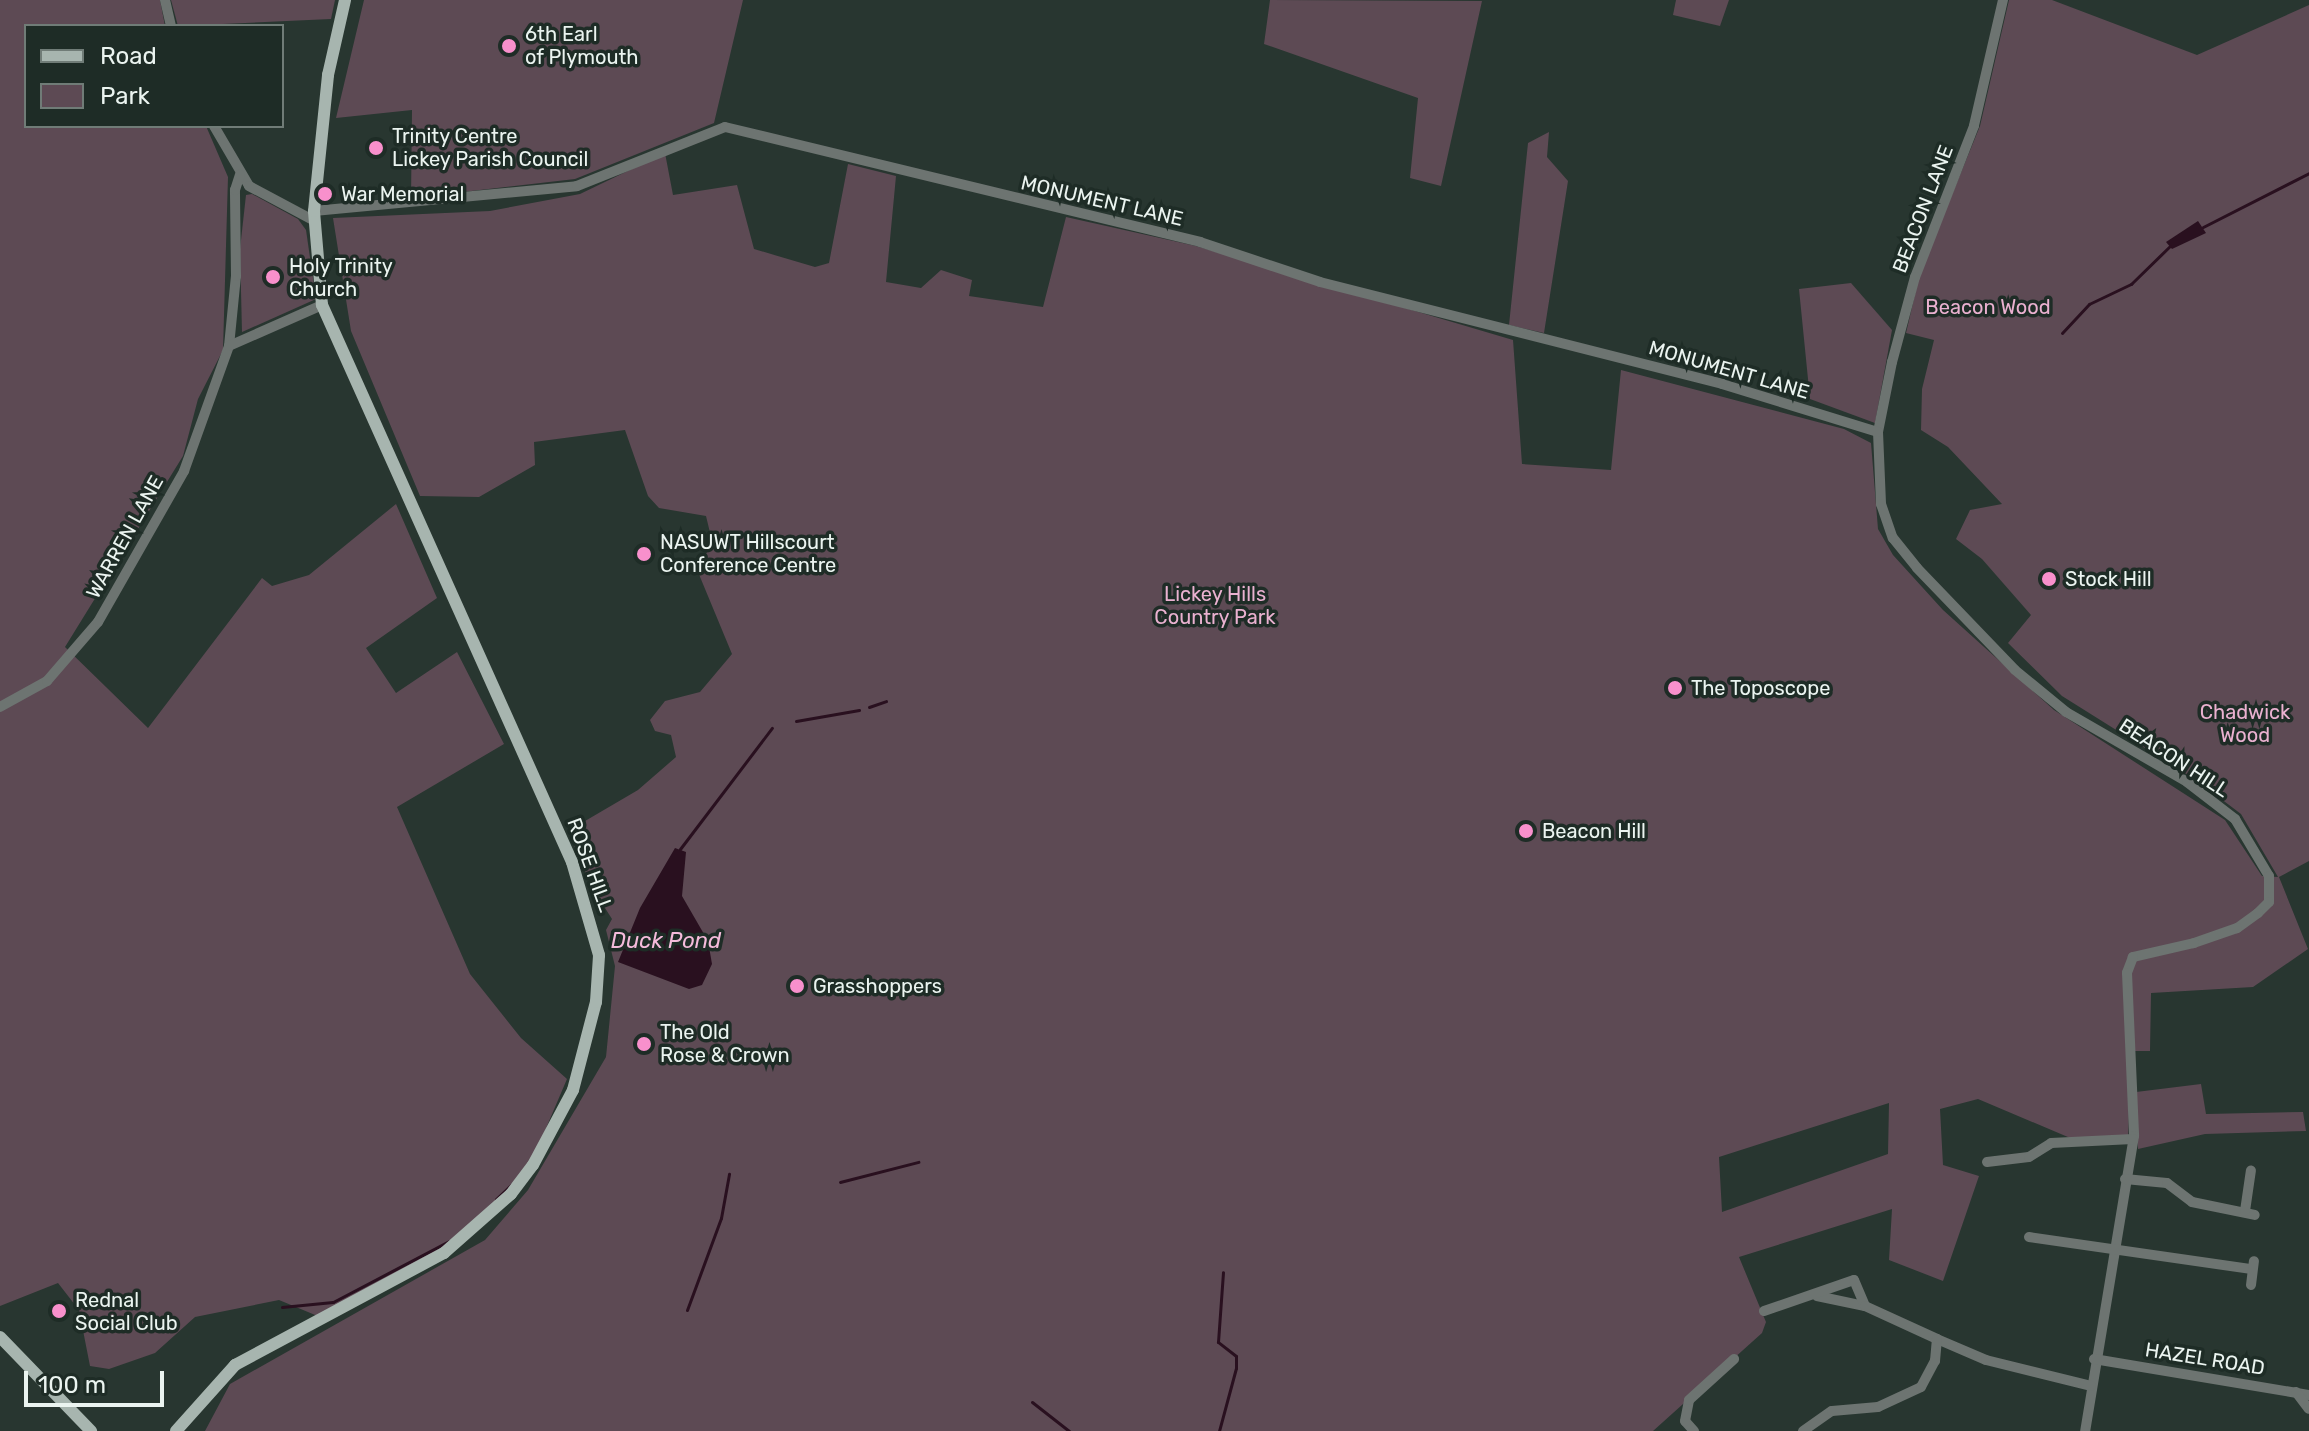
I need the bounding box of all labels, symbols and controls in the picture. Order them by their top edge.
place label: 6th Earl of Plymouth [525,22,639,69]
legend [24,24,284,128]
marker: 6th Earl of Plymouth [500,37,518,55]
text: Road [100,42,157,70]
text: Park [100,82,150,110]
place label: Trinity Centre Lickey Parish Council [392,124,589,171]
marker: Trinity Centre Lickey Parish Council [367,139,385,157]
street label: BEACON LANE [1888,142,1958,276]
street label: MONUMENT LANE [1018,171,1186,231]
place label: War Memorial [341,182,465,206]
marker: War Memorial [316,185,334,203]
place label: Holy Trinity Church [289,254,394,301]
marker: Holy Trinity Church [264,268,282,286]
park label: Beacon Wood [1925,295,2051,319]
street label: MONUMENT LANE [1646,336,1812,404]
street label: WARREN LANE [81,471,169,603]
place label: NASUWT Hillscourt Conference Centre [660,530,836,577]
marker: NASUWT Hillscourt Conference Centre [635,545,653,563]
place label: Stock Hill [2065,567,2152,591]
marker: Stock Hill [2040,570,2058,588]
park label: Lickey Hills Country Park [1154,583,1276,630]
place label: The Toposcope [1691,676,1831,700]
marker: The Toposcope [1666,679,1684,697]
park label: Chadwick Wood [2200,700,2290,747]
street label: BEACON HILL [2114,713,2234,803]
street label: ROSE HILL [562,815,618,915]
place label: Beacon Hill [1542,819,1646,843]
marker: Beacon Hill [1517,822,1535,840]
water label: Duck Pond [611,928,721,954]
place label: Grasshoppers [813,974,942,998]
marker: Grasshoppers [788,977,806,995]
place label: The Old Rose & Crown [660,1020,790,1067]
marker: The Old Rose & Crown [635,1035,653,1053]
place label: Rednal Social Club [75,1288,178,1335]
marker: Rednal Social Club [50,1302,68,1320]
street label: HAZEL ROAD [2143,1338,2267,1380]
scale bar [28,1355,168,1405]
text: 100 m [38,1371,106,1399]

